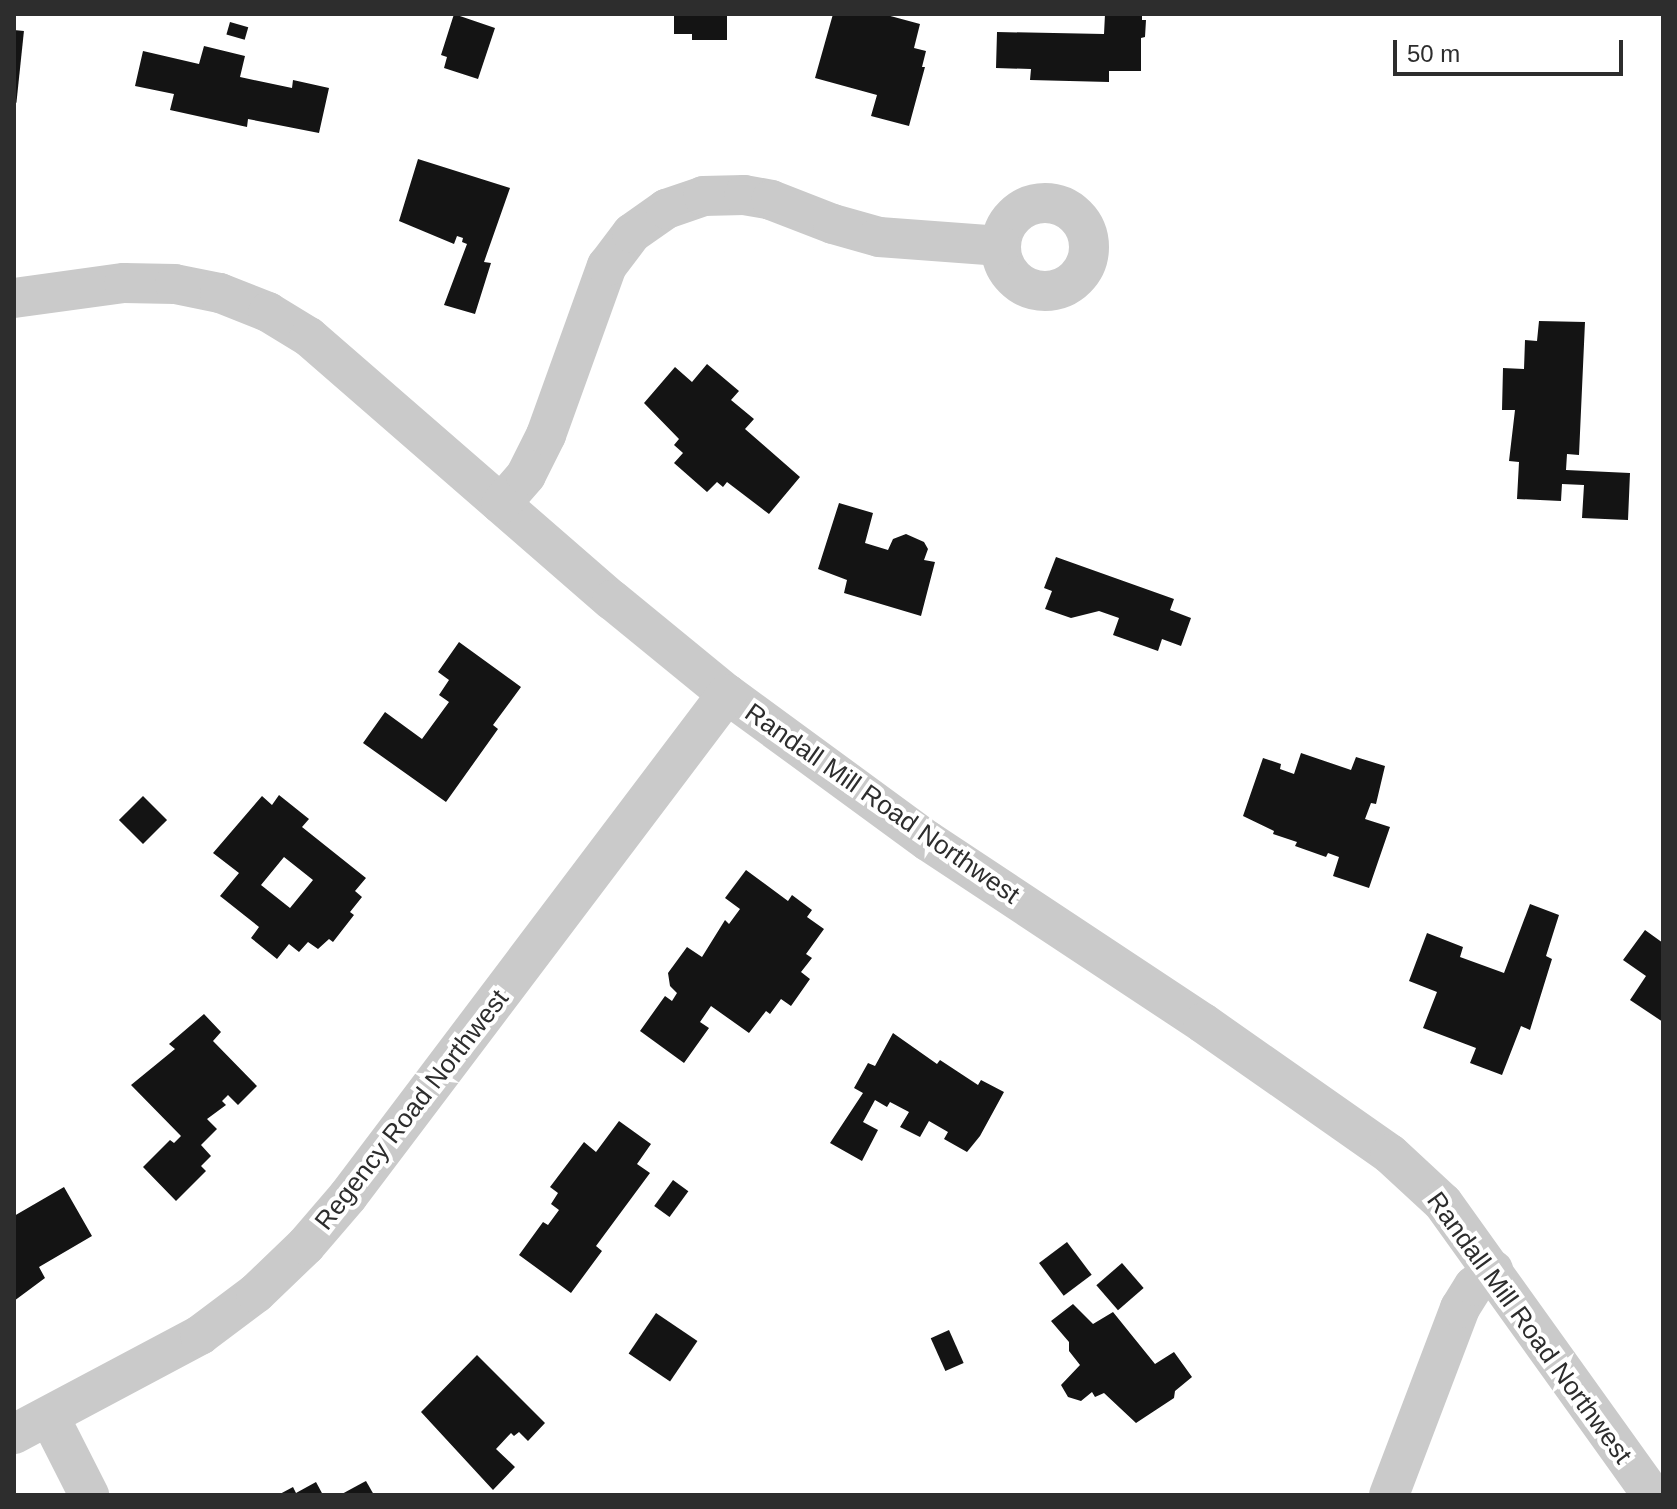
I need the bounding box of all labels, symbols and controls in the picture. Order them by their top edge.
scale bar [1397,24,1627,74]
text: 50 m [1407,40,1460,67]
street label: Randall Mill Road Northwest [739,697,1025,911]
street label: Regency Road Northwest [309,984,515,1236]
street label: Randall Mill Road Northwest [1420,1186,1638,1470]

